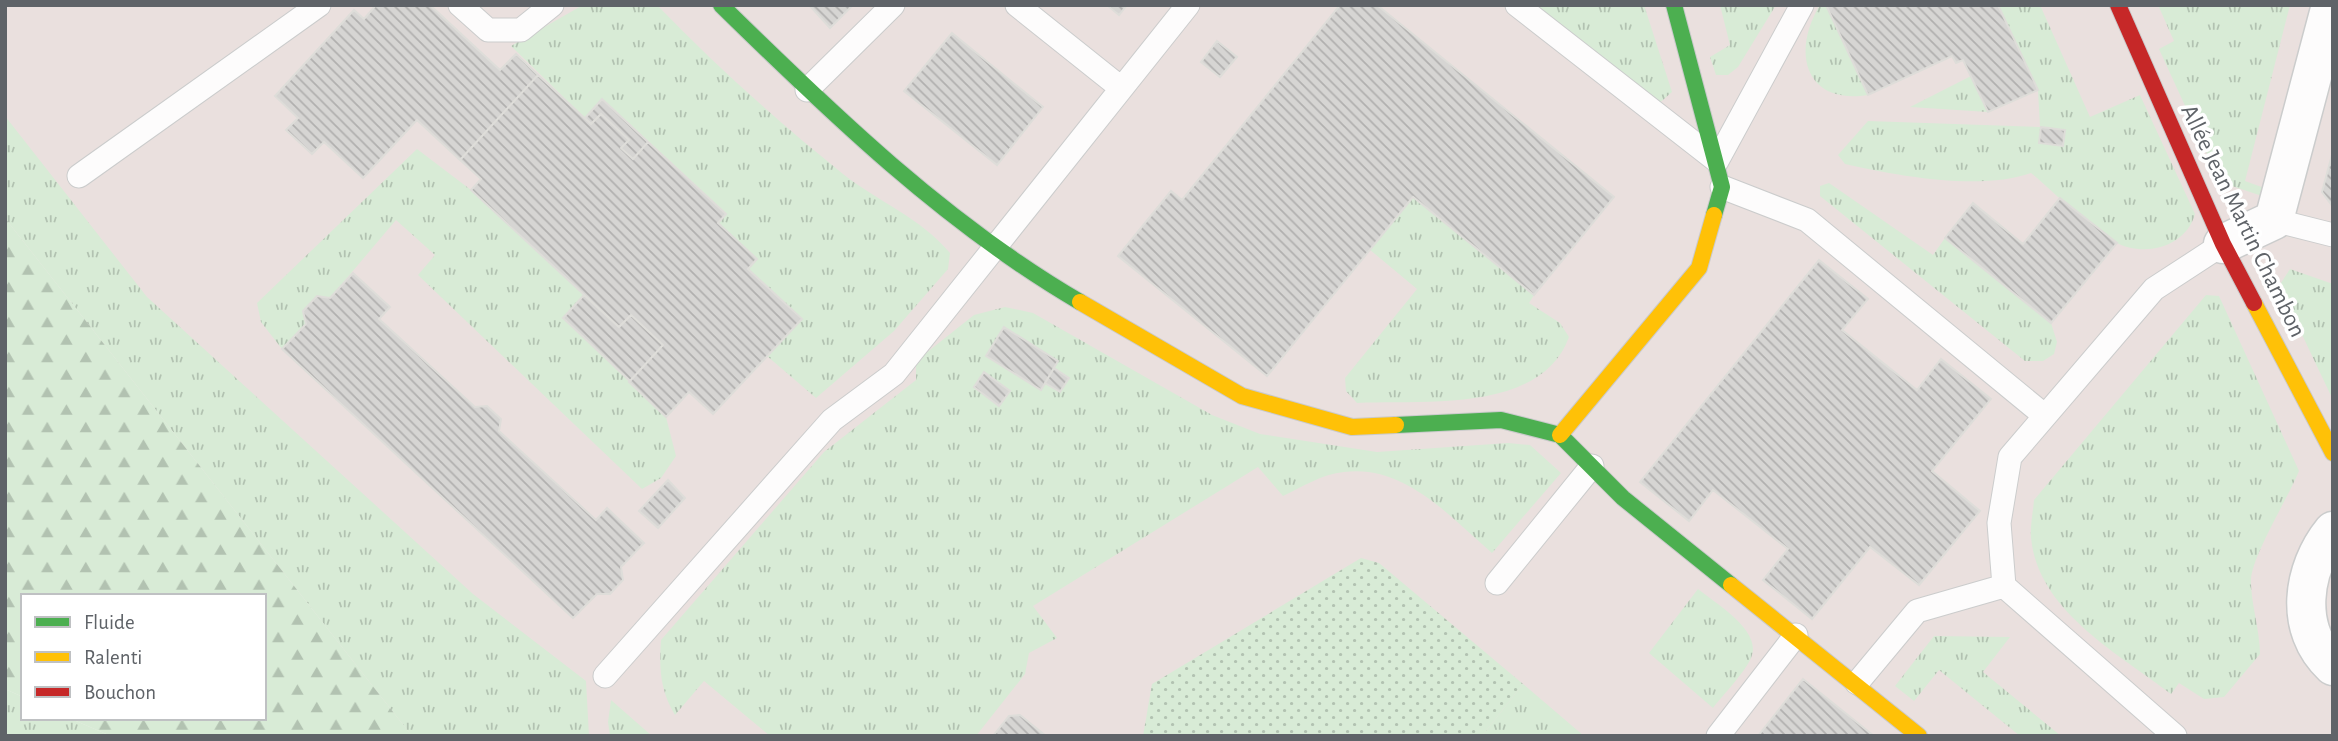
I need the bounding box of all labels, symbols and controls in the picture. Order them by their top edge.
street label: Allée Jean Martin Chambon [2176,101,2310,341]
legend [21,594,266,720]
text: Fluide [84,612,135,633]
text: Ralenti [84,647,142,668]
text: Bouchon [84,682,156,703]

